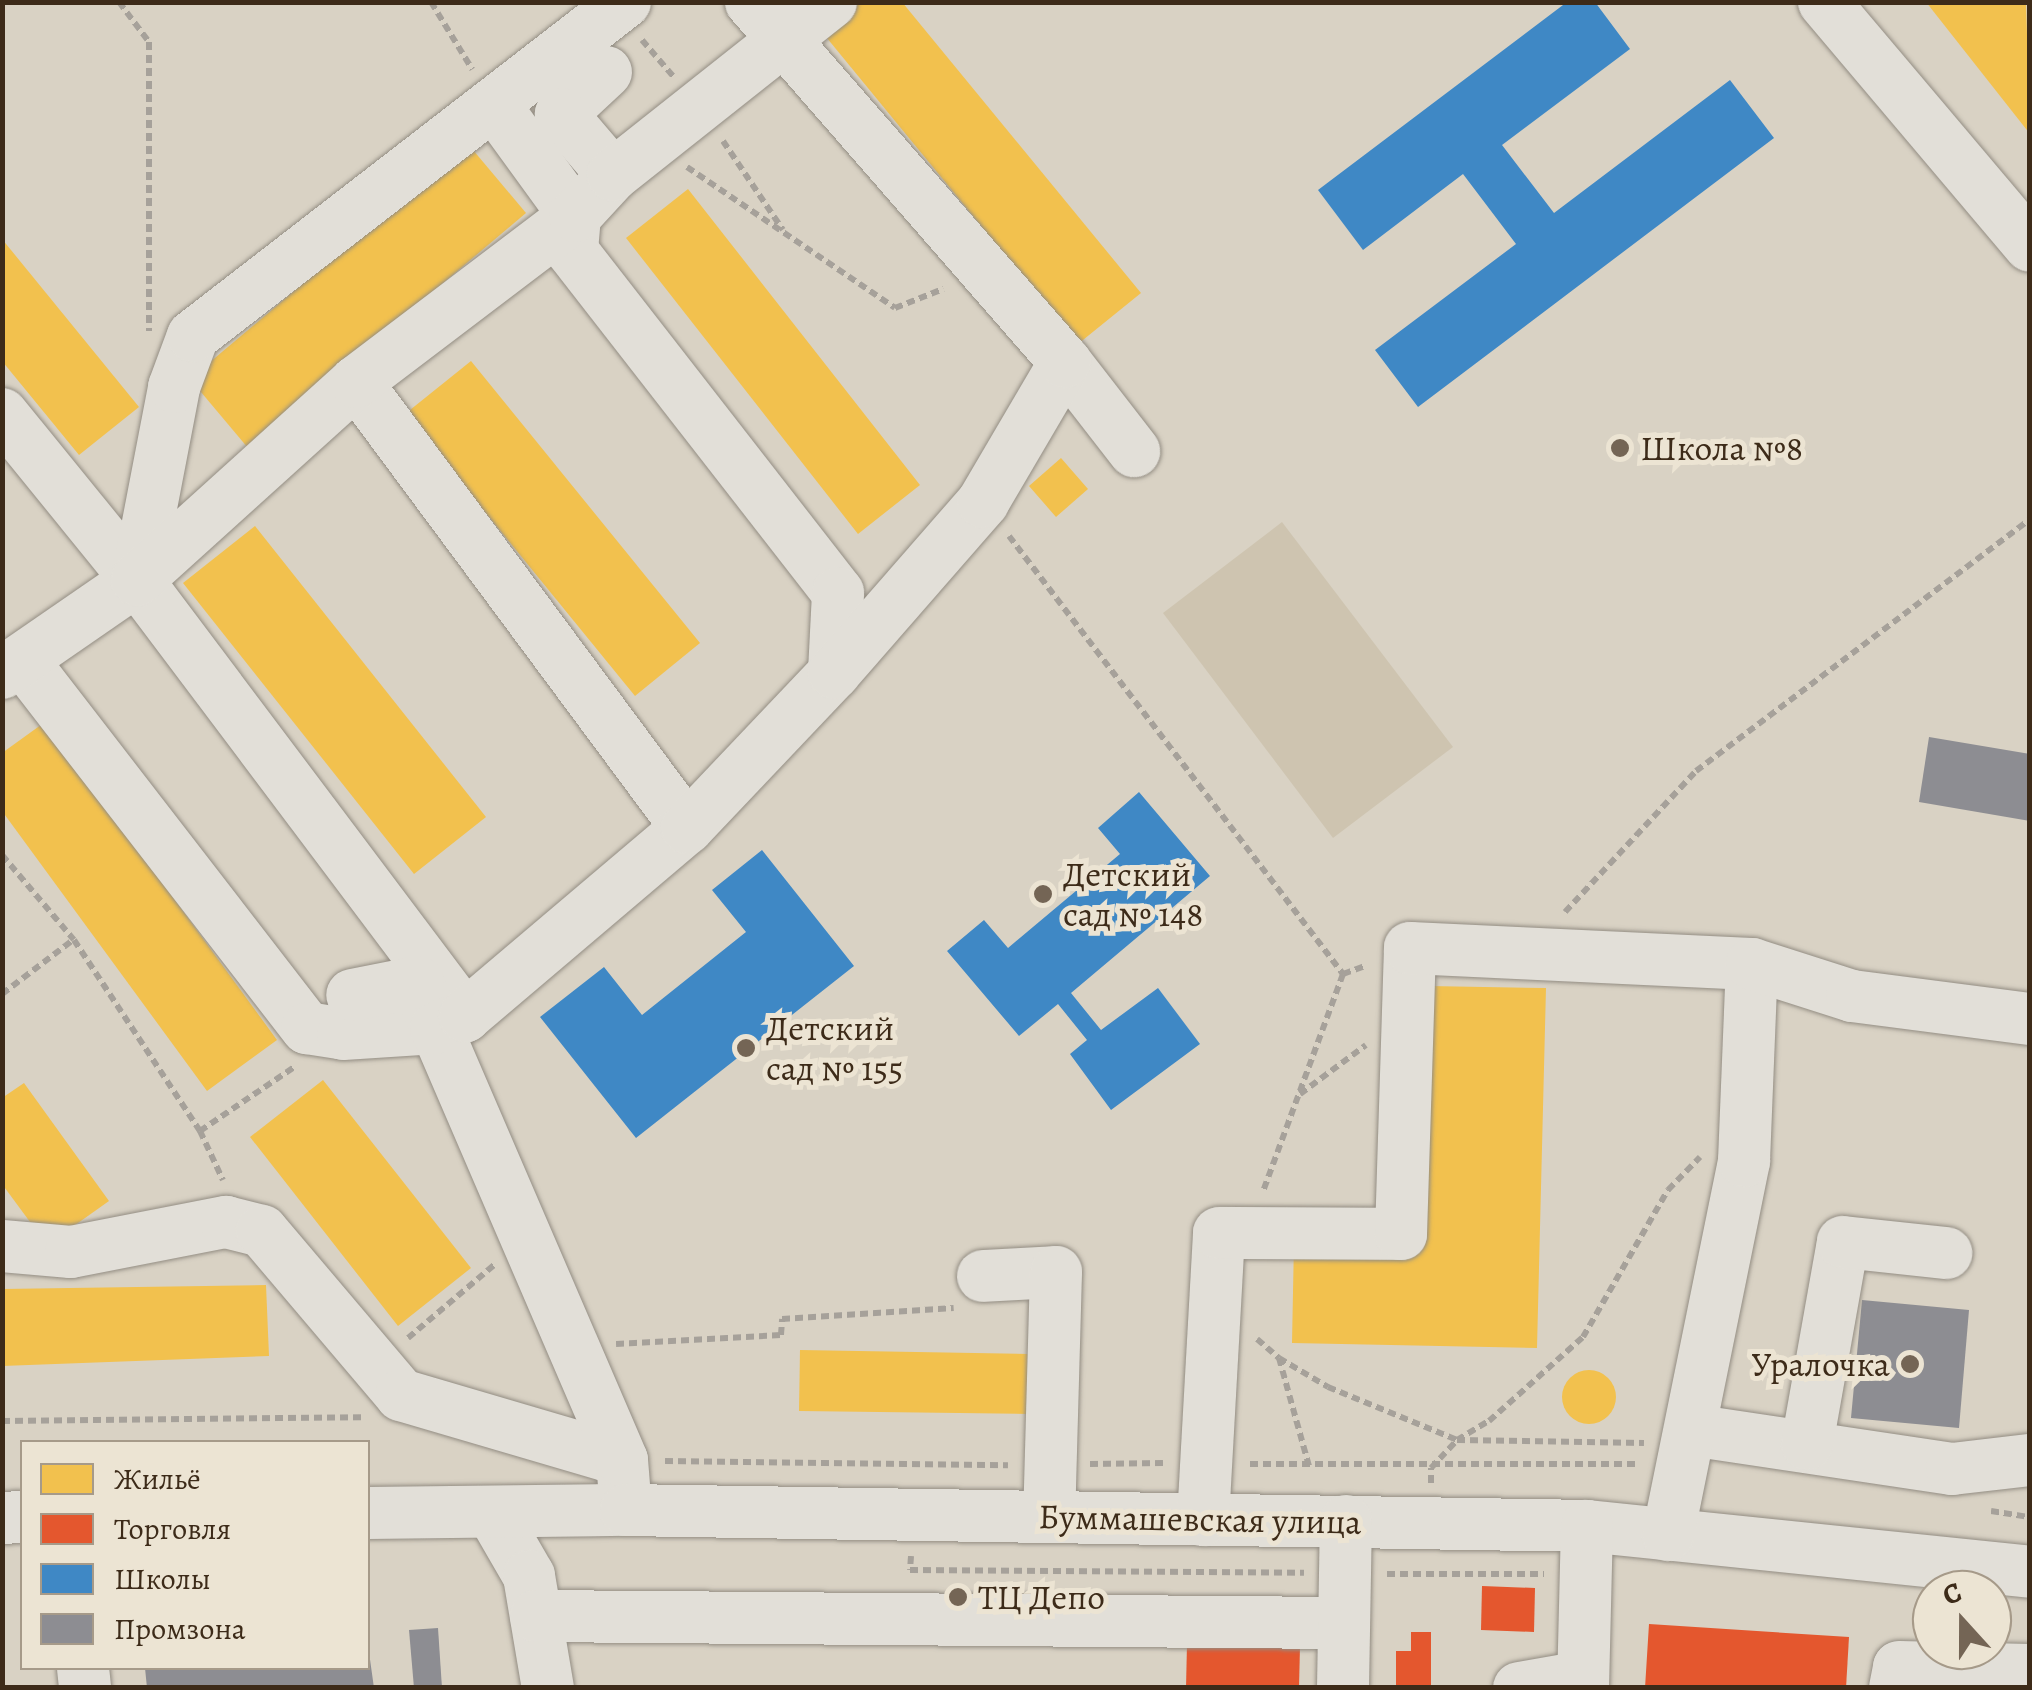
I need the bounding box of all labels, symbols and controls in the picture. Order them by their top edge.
place label: Школа №8 [1640,427,1803,469]
marker: Школа №8 [1609,437,1631,459]
place label: Детский сад № 148 [1063,853,1203,935]
marker: Детский сад № 148 [1032,883,1054,905]
place label: Детский сад № 155 [766,1007,903,1089]
marker: Детский сад № 155 [735,1037,757,1059]
place label: Уралочка [1751,1343,1890,1385]
marker: Уралочка [1899,1353,1921,1375]
legend [20,1440,370,1670]
text: Жильё [114,1459,201,1499]
street label: Буммашевская улица [1038,1495,1362,1543]
text: Торговля [114,1509,231,1549]
text: Школы [114,1559,211,1599]
north arrow [1912,1570,2012,1670]
text: С [1937,1573,1967,1615]
place label: ТЦ Депо [978,1576,1105,1618]
marker: ТЦ Депо [947,1586,969,1608]
text: Промзона [114,1609,246,1649]

